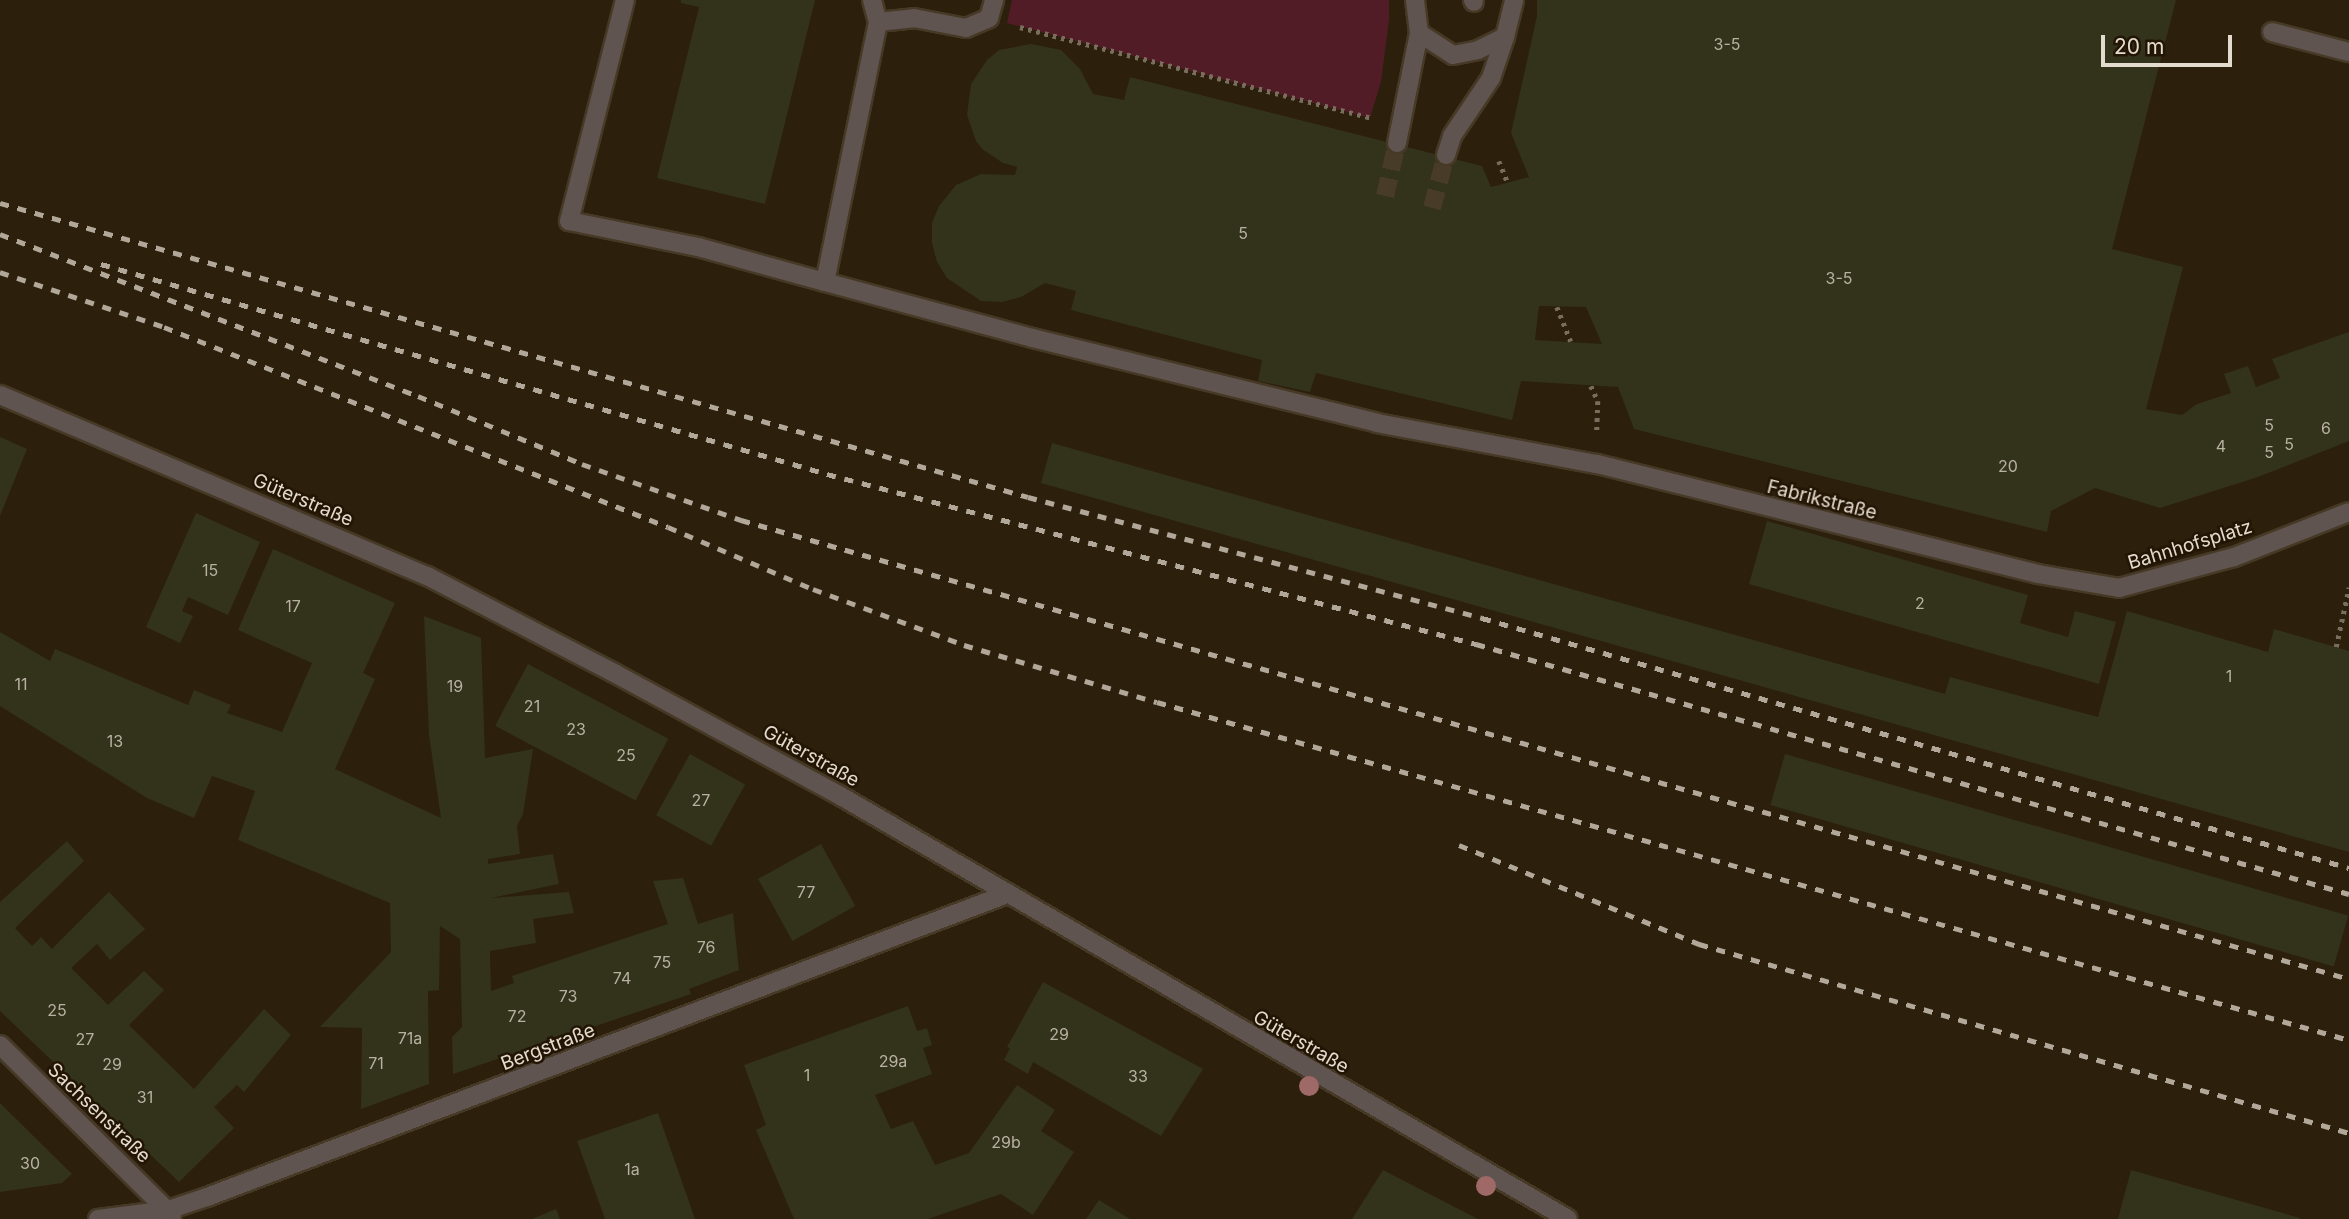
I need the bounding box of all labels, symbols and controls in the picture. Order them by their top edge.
scale bar [2104,21,2235,65]
house number: 3-5 [1714,34,1740,54]
text: 20 m [2114,34,2164,59]
house number: 5 [1238,223,1248,243]
house number: 3-5 [1826,268,1852,288]
house number: 5 [2264,415,2274,435]
house number: 6 [2321,418,2331,438]
house number: 5 [2284,434,2294,454]
house number: 4 [2216,436,2226,456]
house number: 5 [2264,442,2274,462]
house number: 20 [1998,456,2018,476]
street label: Güterstraße [250,469,356,531]
street label: Fabrikstraße [1765,475,1879,525]
street label: Bahnhofsplatz [2125,515,2255,575]
house number: 15 [202,560,218,580]
house number: 2 [1915,593,1925,613]
house number: 17 [285,596,301,616]
house number: 1 [2226,666,2232,686]
house number: 11 [14,674,28,694]
house number: 19 [447,676,463,696]
house number: 21 [524,696,540,716]
house number: 23 [566,719,586,739]
street label: Güterstraße [759,720,863,792]
house number: 13 [107,731,123,751]
house number: 25 [616,745,636,765]
house number: 27 [692,790,710,810]
house number: 77 [797,882,815,902]
house number: 76 [697,937,715,957]
house number: 75 [653,952,671,972]
house number: 74 [613,968,631,988]
house number: 73 [559,986,577,1006]
house number: 25 [47,1000,67,1020]
street label: Güterstraße [1249,1005,1353,1079]
house number: 72 [508,1006,526,1026]
street label: Bergstraße [498,1019,598,1075]
house number: 29 [1049,1024,1069,1044]
house number: 71a [398,1028,422,1048]
house number: 27 [76,1029,94,1049]
house number: 29a [879,1051,907,1071]
house number: 71 [368,1053,384,1073]
house number: 29 [102,1054,122,1074]
street label: Sachsenstraße [43,1058,155,1168]
house number: 1 [804,1065,810,1085]
house number: 33 [1128,1066,1148,1086]
house number: 31 [137,1087,153,1107]
house number: 29b [991,1132,1021,1152]
house number: 30 [20,1153,40,1173]
house number: 1a [624,1159,640,1179]

